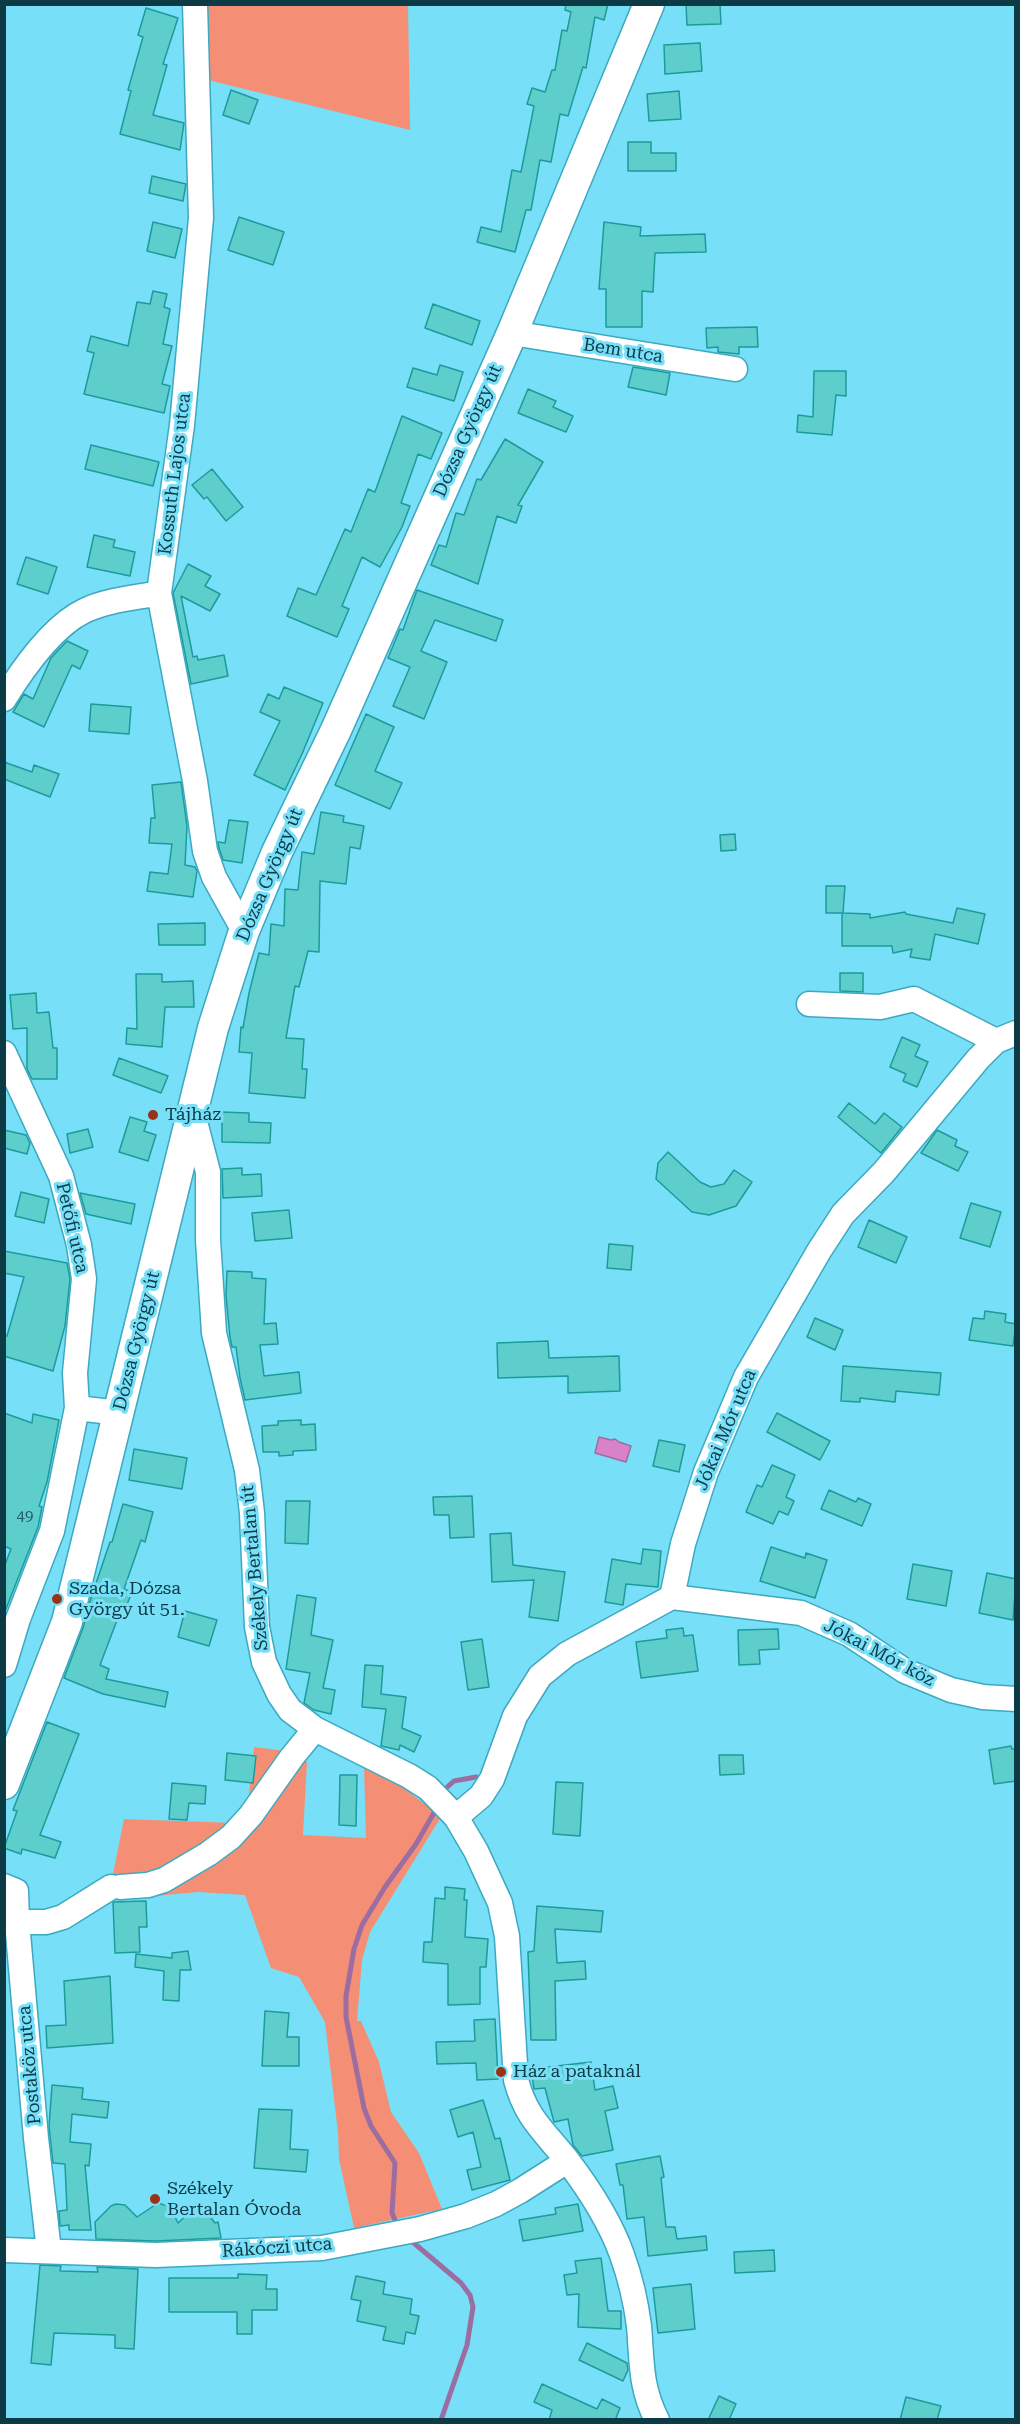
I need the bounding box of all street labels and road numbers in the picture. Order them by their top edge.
street label: Bem utca [582,334,664,368]
street label: Dózsa György út [429,361,507,501]
street label: Kossuth Lajos utca [154,392,196,556]
street label: Dózsa György út [232,805,308,945]
street label: Petőfi utca [51,1180,93,1276]
street label: Dózsa György út [109,1269,165,1413]
street label: Jókai Mór utca [691,1366,761,1494]
street label: Székely Bertalan út [237,1484,273,1652]
street label: Jókai Mór köz [820,1615,938,1691]
street label: Postaköz utca [14,2004,46,2126]
street label: Rákóczi utca [221,2233,333,2263]

